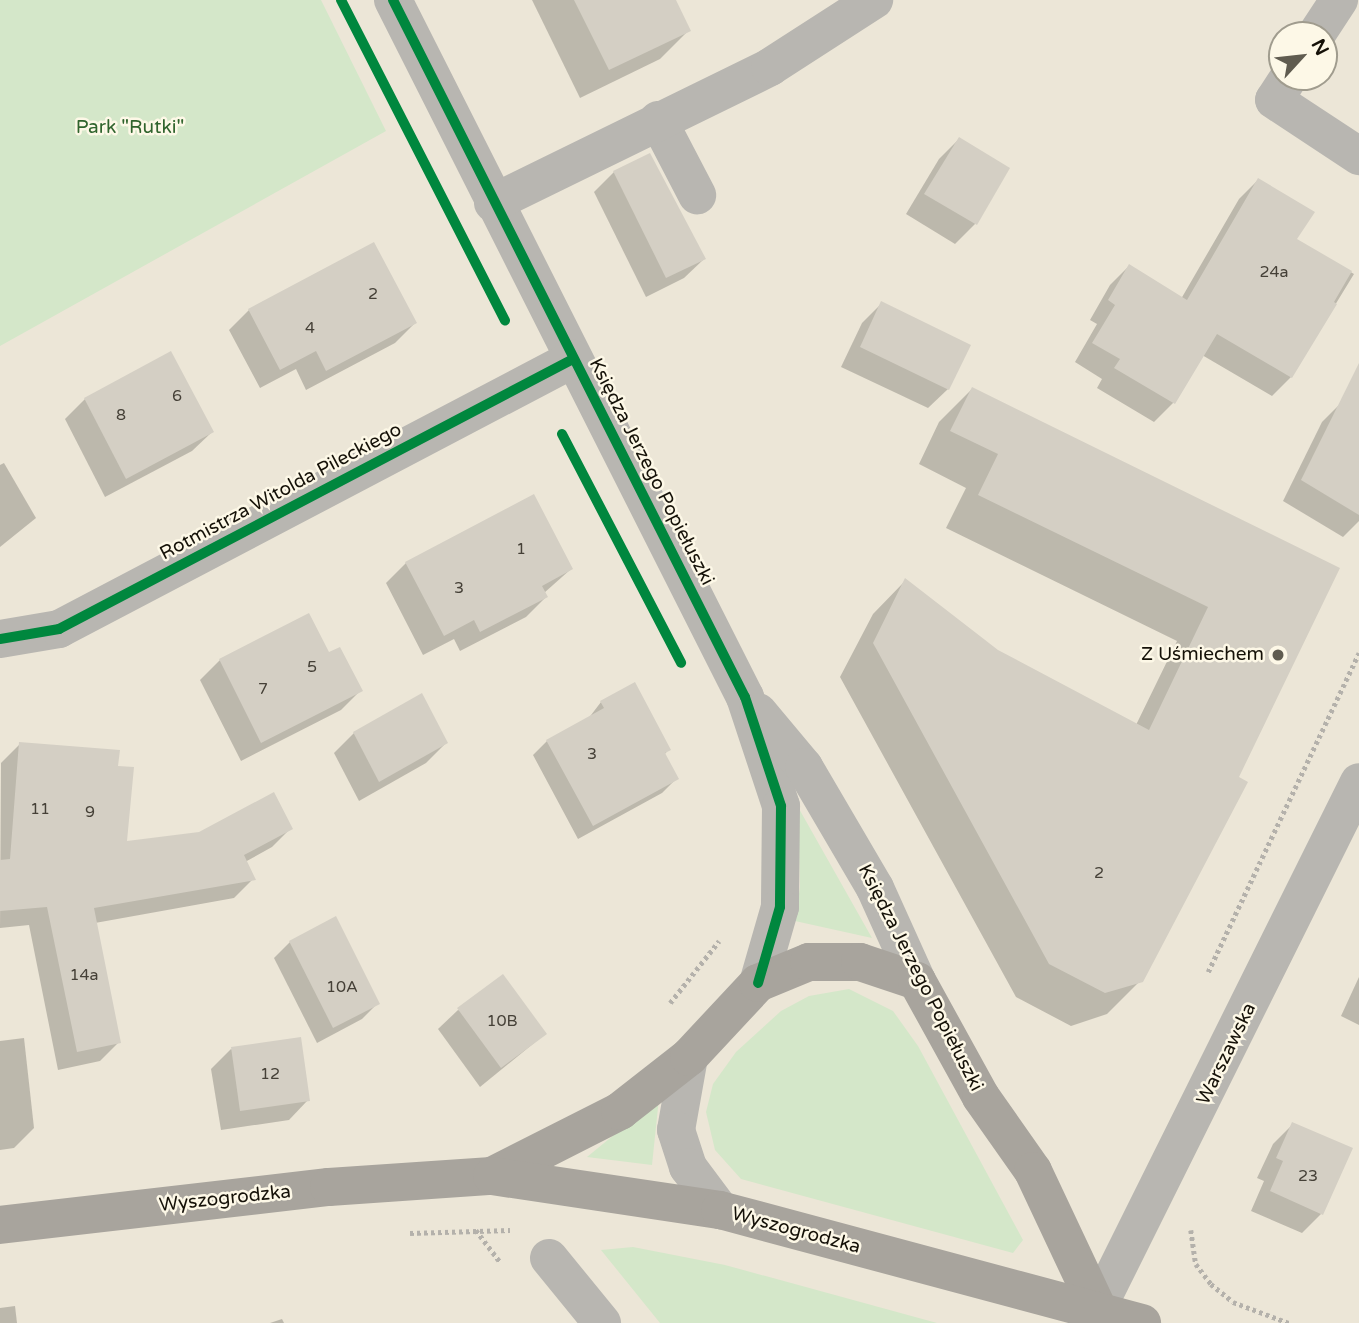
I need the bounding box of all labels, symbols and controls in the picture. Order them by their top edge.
north arrow [1268,21,1338,91]
text: N [1307,36,1333,59]
park label: Park "Rutki" [76,117,184,139]
house number: 24a [1259,262,1289,282]
house number: 2 [368,284,378,304]
house number: 4 [305,318,315,338]
street label: Księdza Jerzego Popiełuszki [584,355,718,589]
house number: 6 [172,386,182,406]
house number: 8 [116,405,126,425]
street label: Rotmistrza Witolda Pileckiego [156,419,406,565]
house number: 1 [516,539,526,559]
house number: 3 [454,578,464,598]
place label: Z Uśmiechem [1141,644,1264,666]
marker: Z Uśmiechem [1270,647,1286,663]
house number: 5 [307,657,317,677]
house number: 7 [258,679,268,699]
house number: 3 [587,744,597,764]
house number: 11 [30,799,50,819]
house number: 9 [85,802,95,822]
street label: Księdza Jerzego Popiełuszki [853,861,987,1095]
house number: 2 [1094,863,1104,883]
house number: 14a [69,965,99,985]
house number: 10A [326,977,358,997]
street label: Warszawska [1193,999,1261,1109]
house number: 10B [486,1011,518,1031]
house number: 12 [260,1064,280,1084]
house number: 23 [1298,1166,1318,1186]
street label: Wyszogrodzka [158,1181,292,1217]
street label: Wyszogrodzka [729,1203,863,1259]

